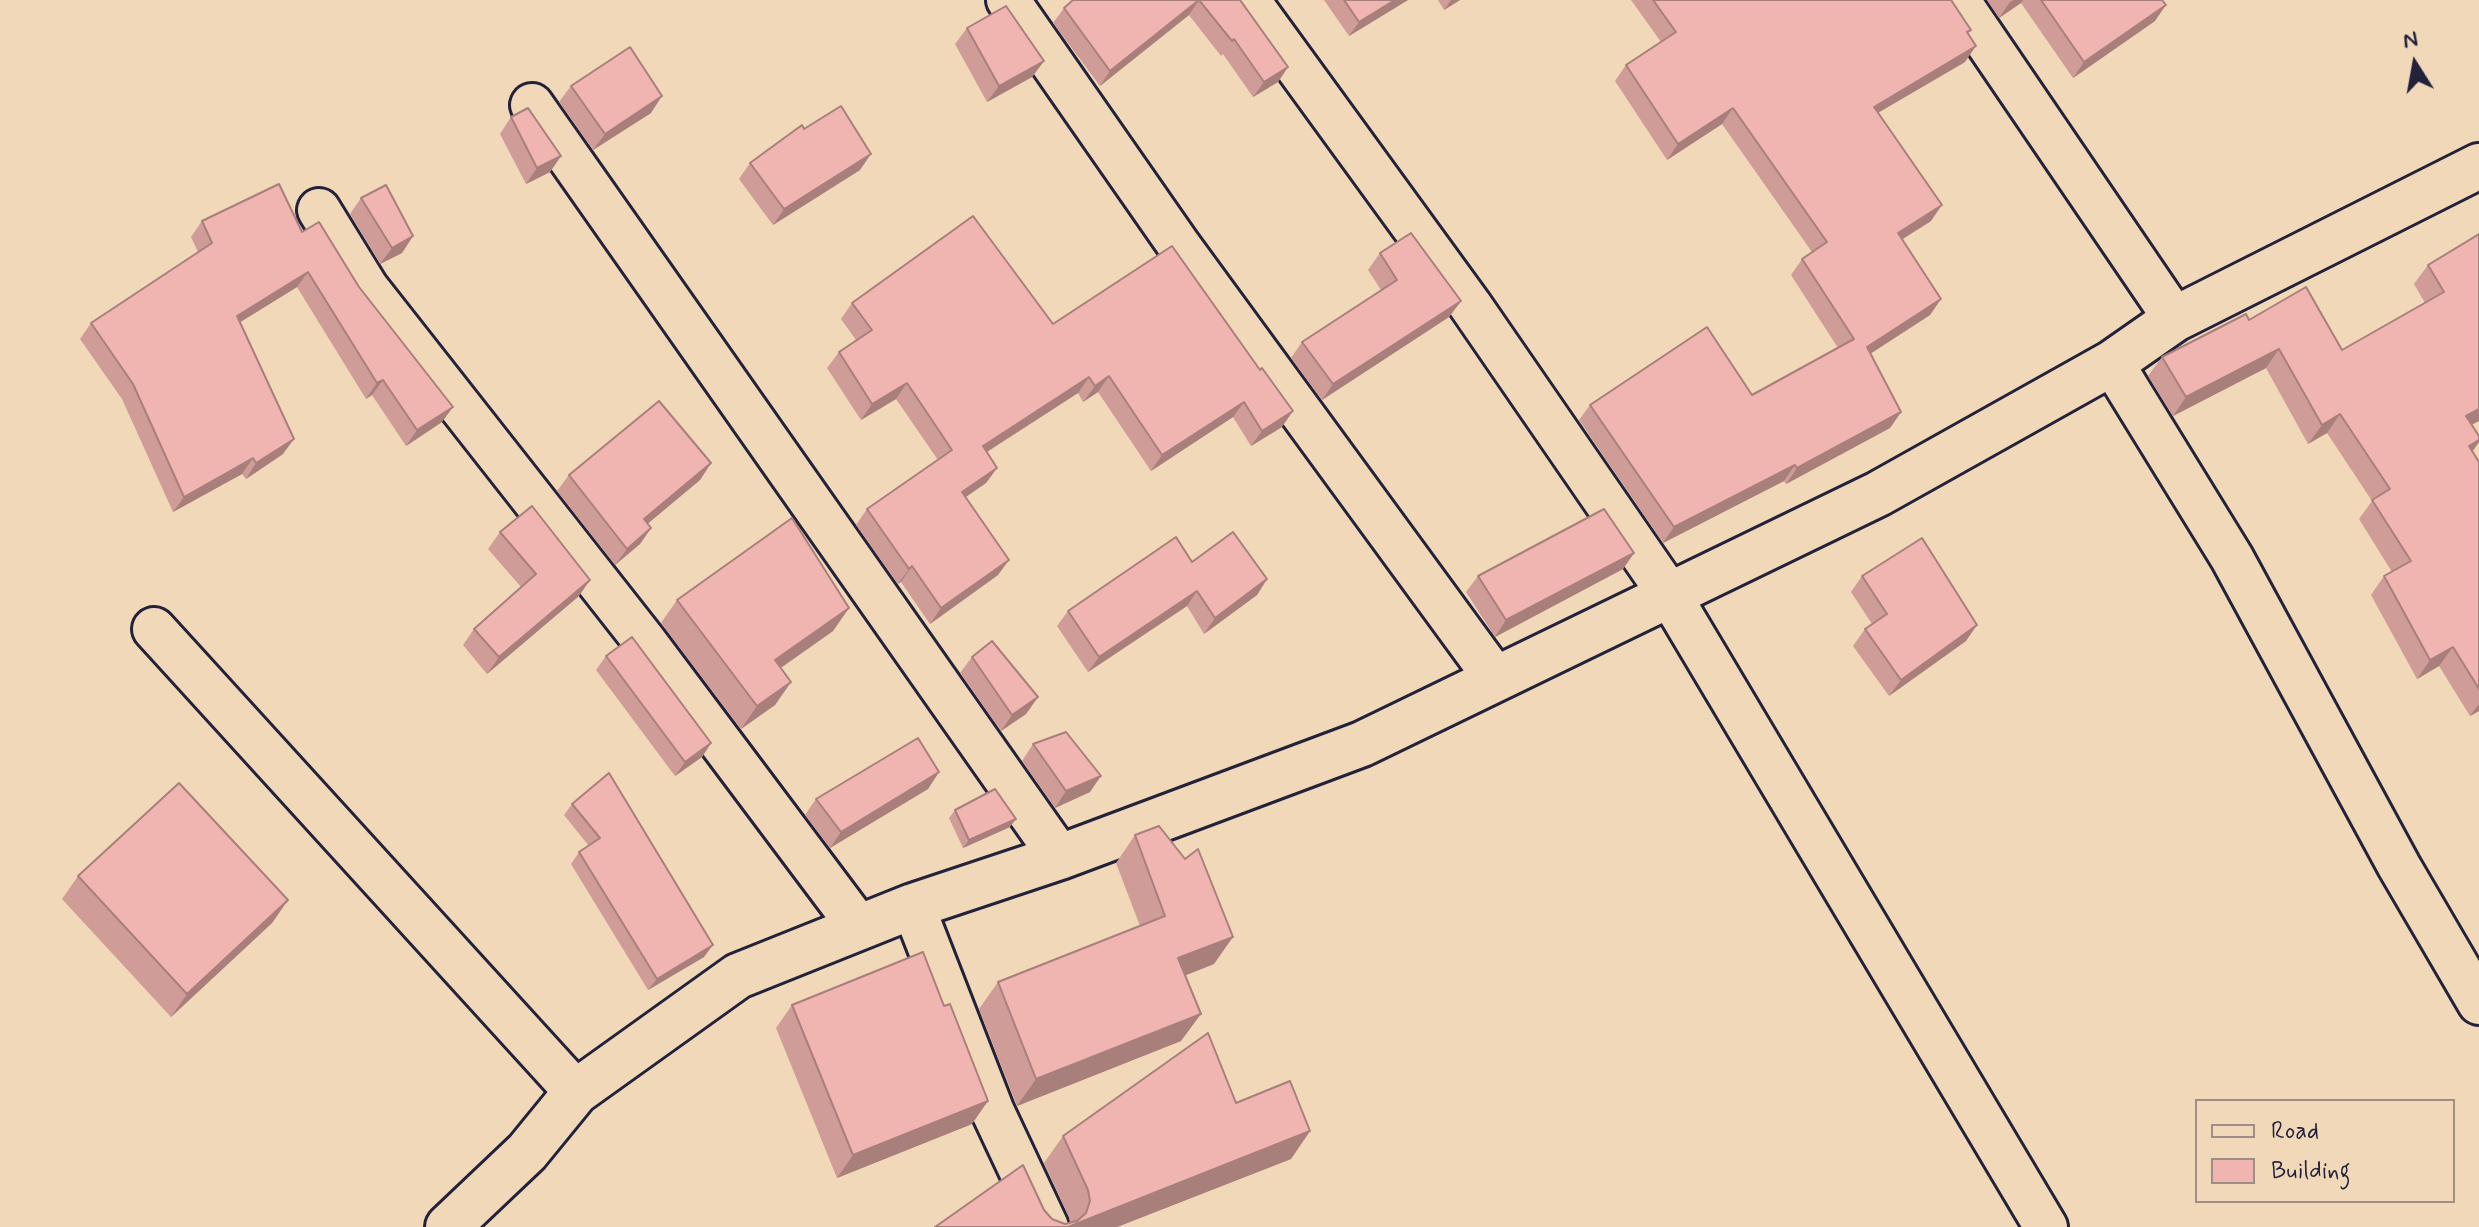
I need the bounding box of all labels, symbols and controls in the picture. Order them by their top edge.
north arrow [2375,24,2455,104]
text: N [2401,25,2420,56]
legend [2195,1099,2455,1203]
text: Road [2271,1116,2319,1147]
text: Building [2271,1156,2351,1187]

